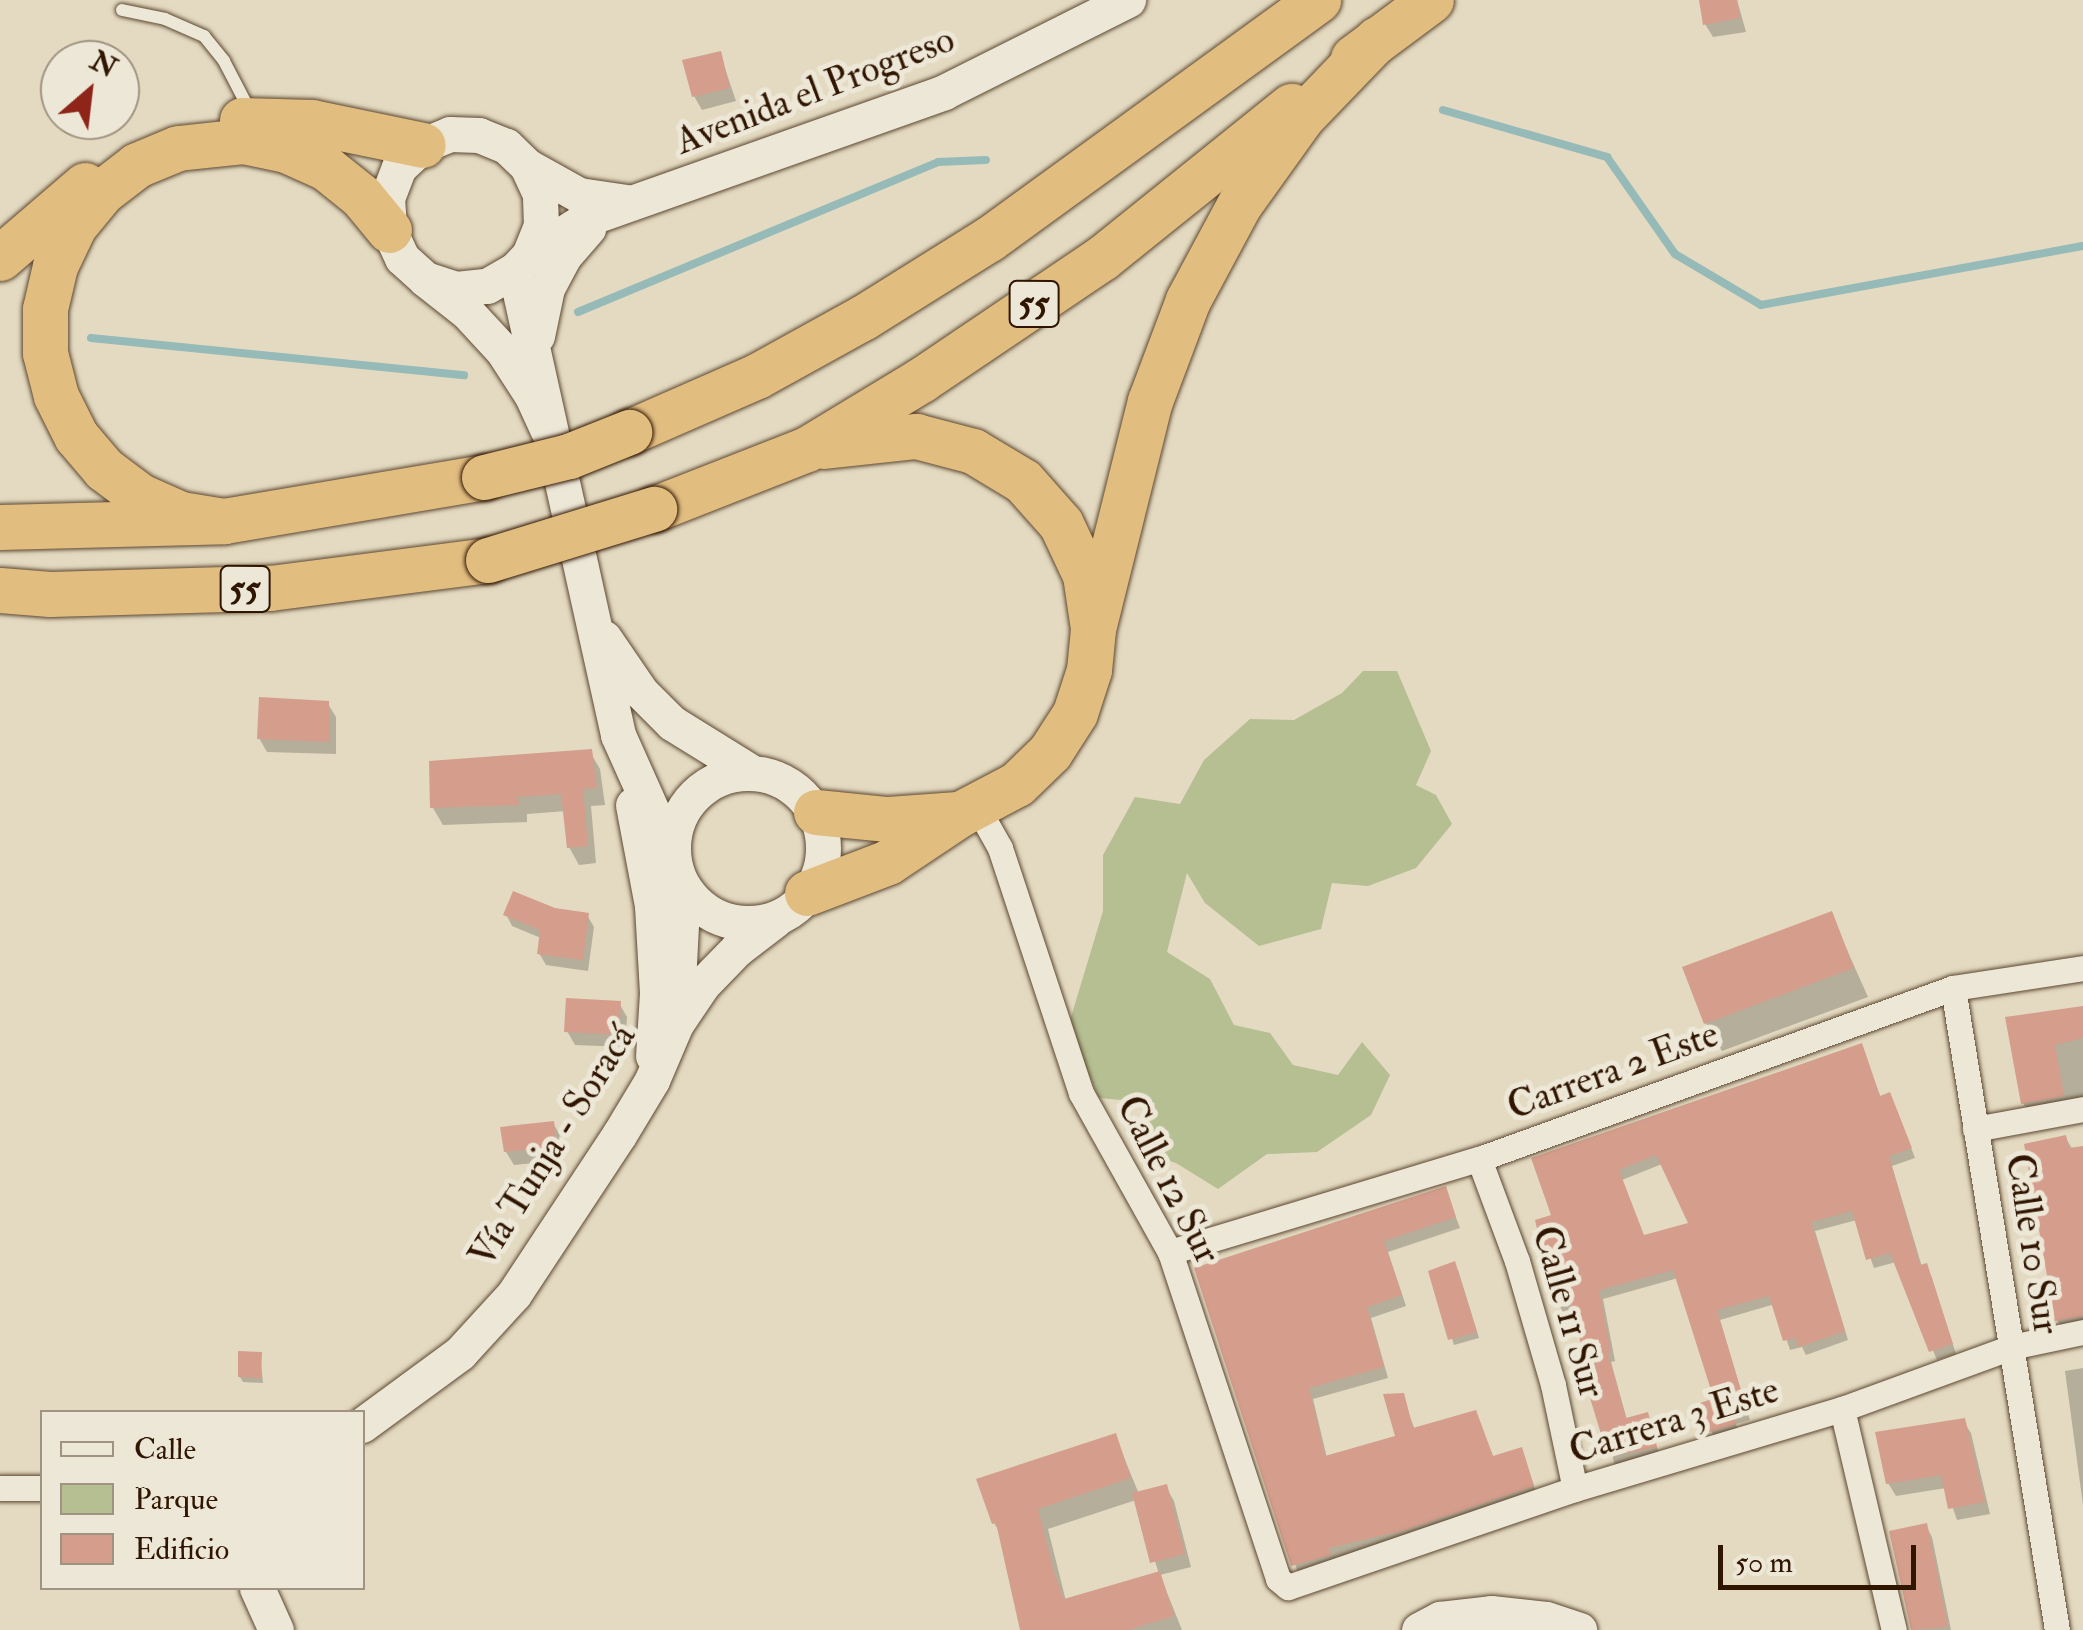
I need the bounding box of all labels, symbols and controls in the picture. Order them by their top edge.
street label: Avenida el Progreso [669,17,961,165]
north arrow [40,40,140,140]
text: N [84,43,123,86]
road number: 55 [1006,274,1062,334]
road number: 55 [218,559,272,619]
street label: Carrera 2 Este [1501,1012,1725,1130]
street label: Vía Tunja - Soracá [460,1016,646,1276]
street label: Calle 12 Sur [1106,1089,1230,1271]
street label: Calle 10 Sur [1995,1150,2069,1338]
street label: Calle 11 Sur [1522,1221,1614,1403]
street label: Carrera 3 Este [1564,1368,1784,1474]
legend [40,1410,365,1590]
text: Calle [134,1431,196,1468]
text: Parque [134,1481,218,1518]
scale bar [1723,1525,1920,1587]
text: Edificio [134,1531,229,1568]
text: 50 m [1735,1544,1793,1581]

